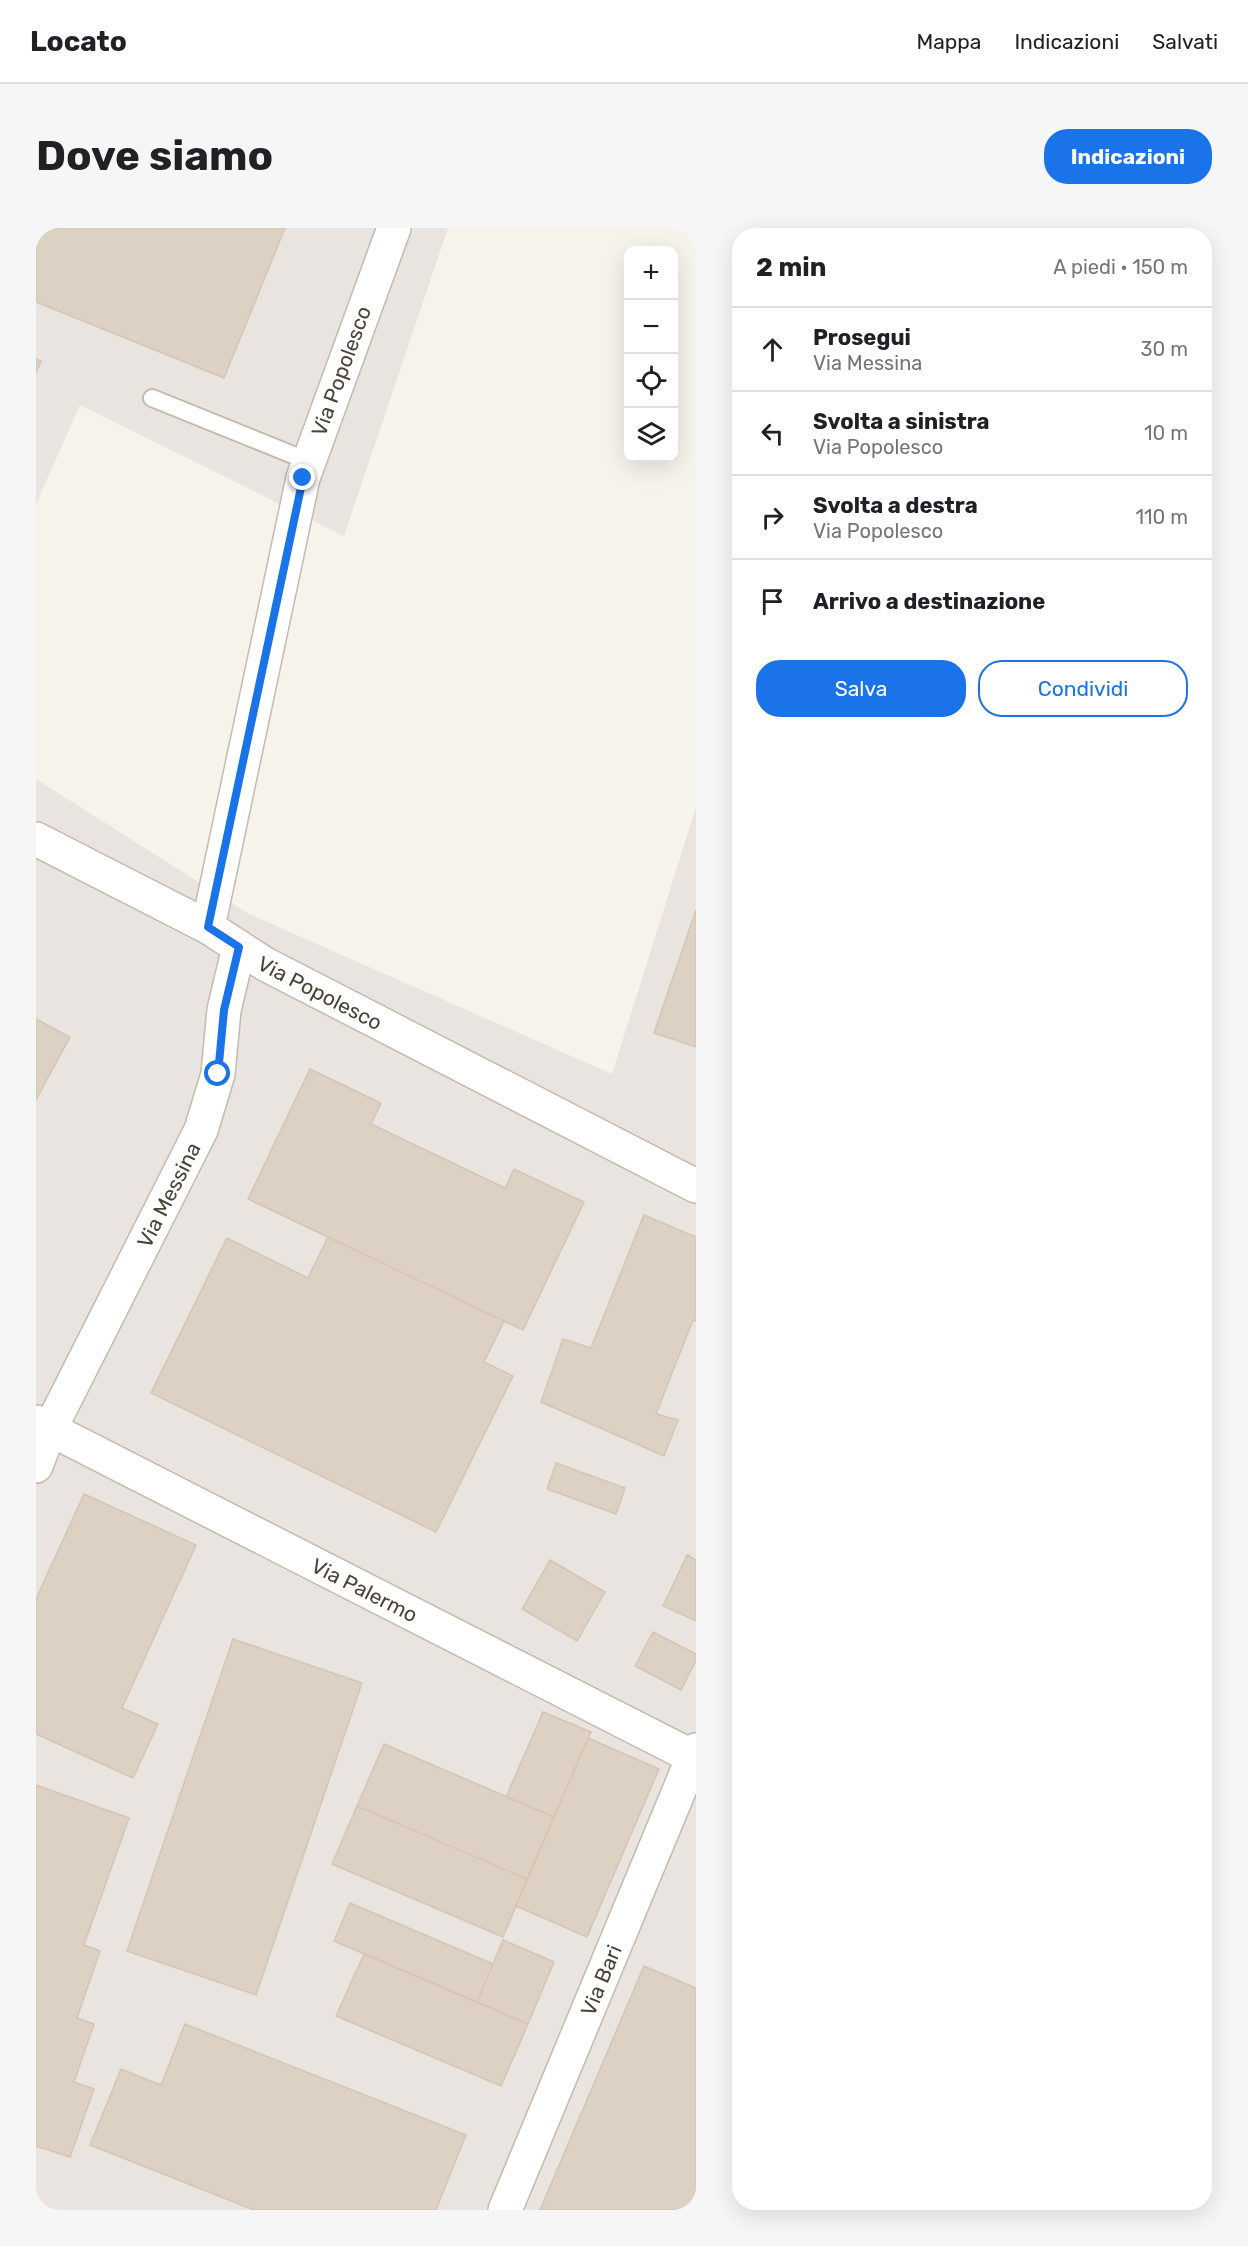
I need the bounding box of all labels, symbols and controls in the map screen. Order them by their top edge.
text: Locato [30,25,127,58]
text: Mappa [916,29,981,54]
text: Indicazioni [1014,29,1119,54]
text: Salvati [1152,29,1218,54]
button: Indicazioni [1044,129,1212,184]
text: Dove siamo [36,131,273,181]
map controls [624,246,678,462]
button: + [624,246,678,300]
text: 2 min [756,252,826,283]
text: A piedi · 150 m [1053,255,1188,279]
button: − [624,300,678,354]
street label: Via Popolesco [306,302,376,440]
text: Prosegui [813,324,911,351]
icon: ahead [756,333,789,366]
text: 30 m [1141,337,1188,361]
text: Via Messina [813,351,922,375]
button: locate [624,354,678,408]
button: layers [624,408,678,462]
text: Svolta a sinistra [813,408,990,435]
icon: left [756,417,789,450]
text: 10 m [1144,421,1188,445]
text: Via Popolesco [813,435,943,459]
route end [289,464,315,490]
text: Svolta a destra [813,492,978,519]
icon: right [756,501,789,534]
text: 110 m [1136,505,1188,529]
text: Via Popolesco [813,519,943,543]
icon: arrive [756,585,789,618]
text: Arrivo a destinazione [813,588,1045,615]
button: Salva [756,660,966,717]
button: Condividi [978,660,1188,717]
street label: Via Popolesco [254,950,387,1035]
route start [204,1060,230,1086]
street label: Via Messina [131,1138,205,1252]
street label: Via Palermo [307,1552,422,1627]
street label: Via Bari [575,1941,626,2019]

